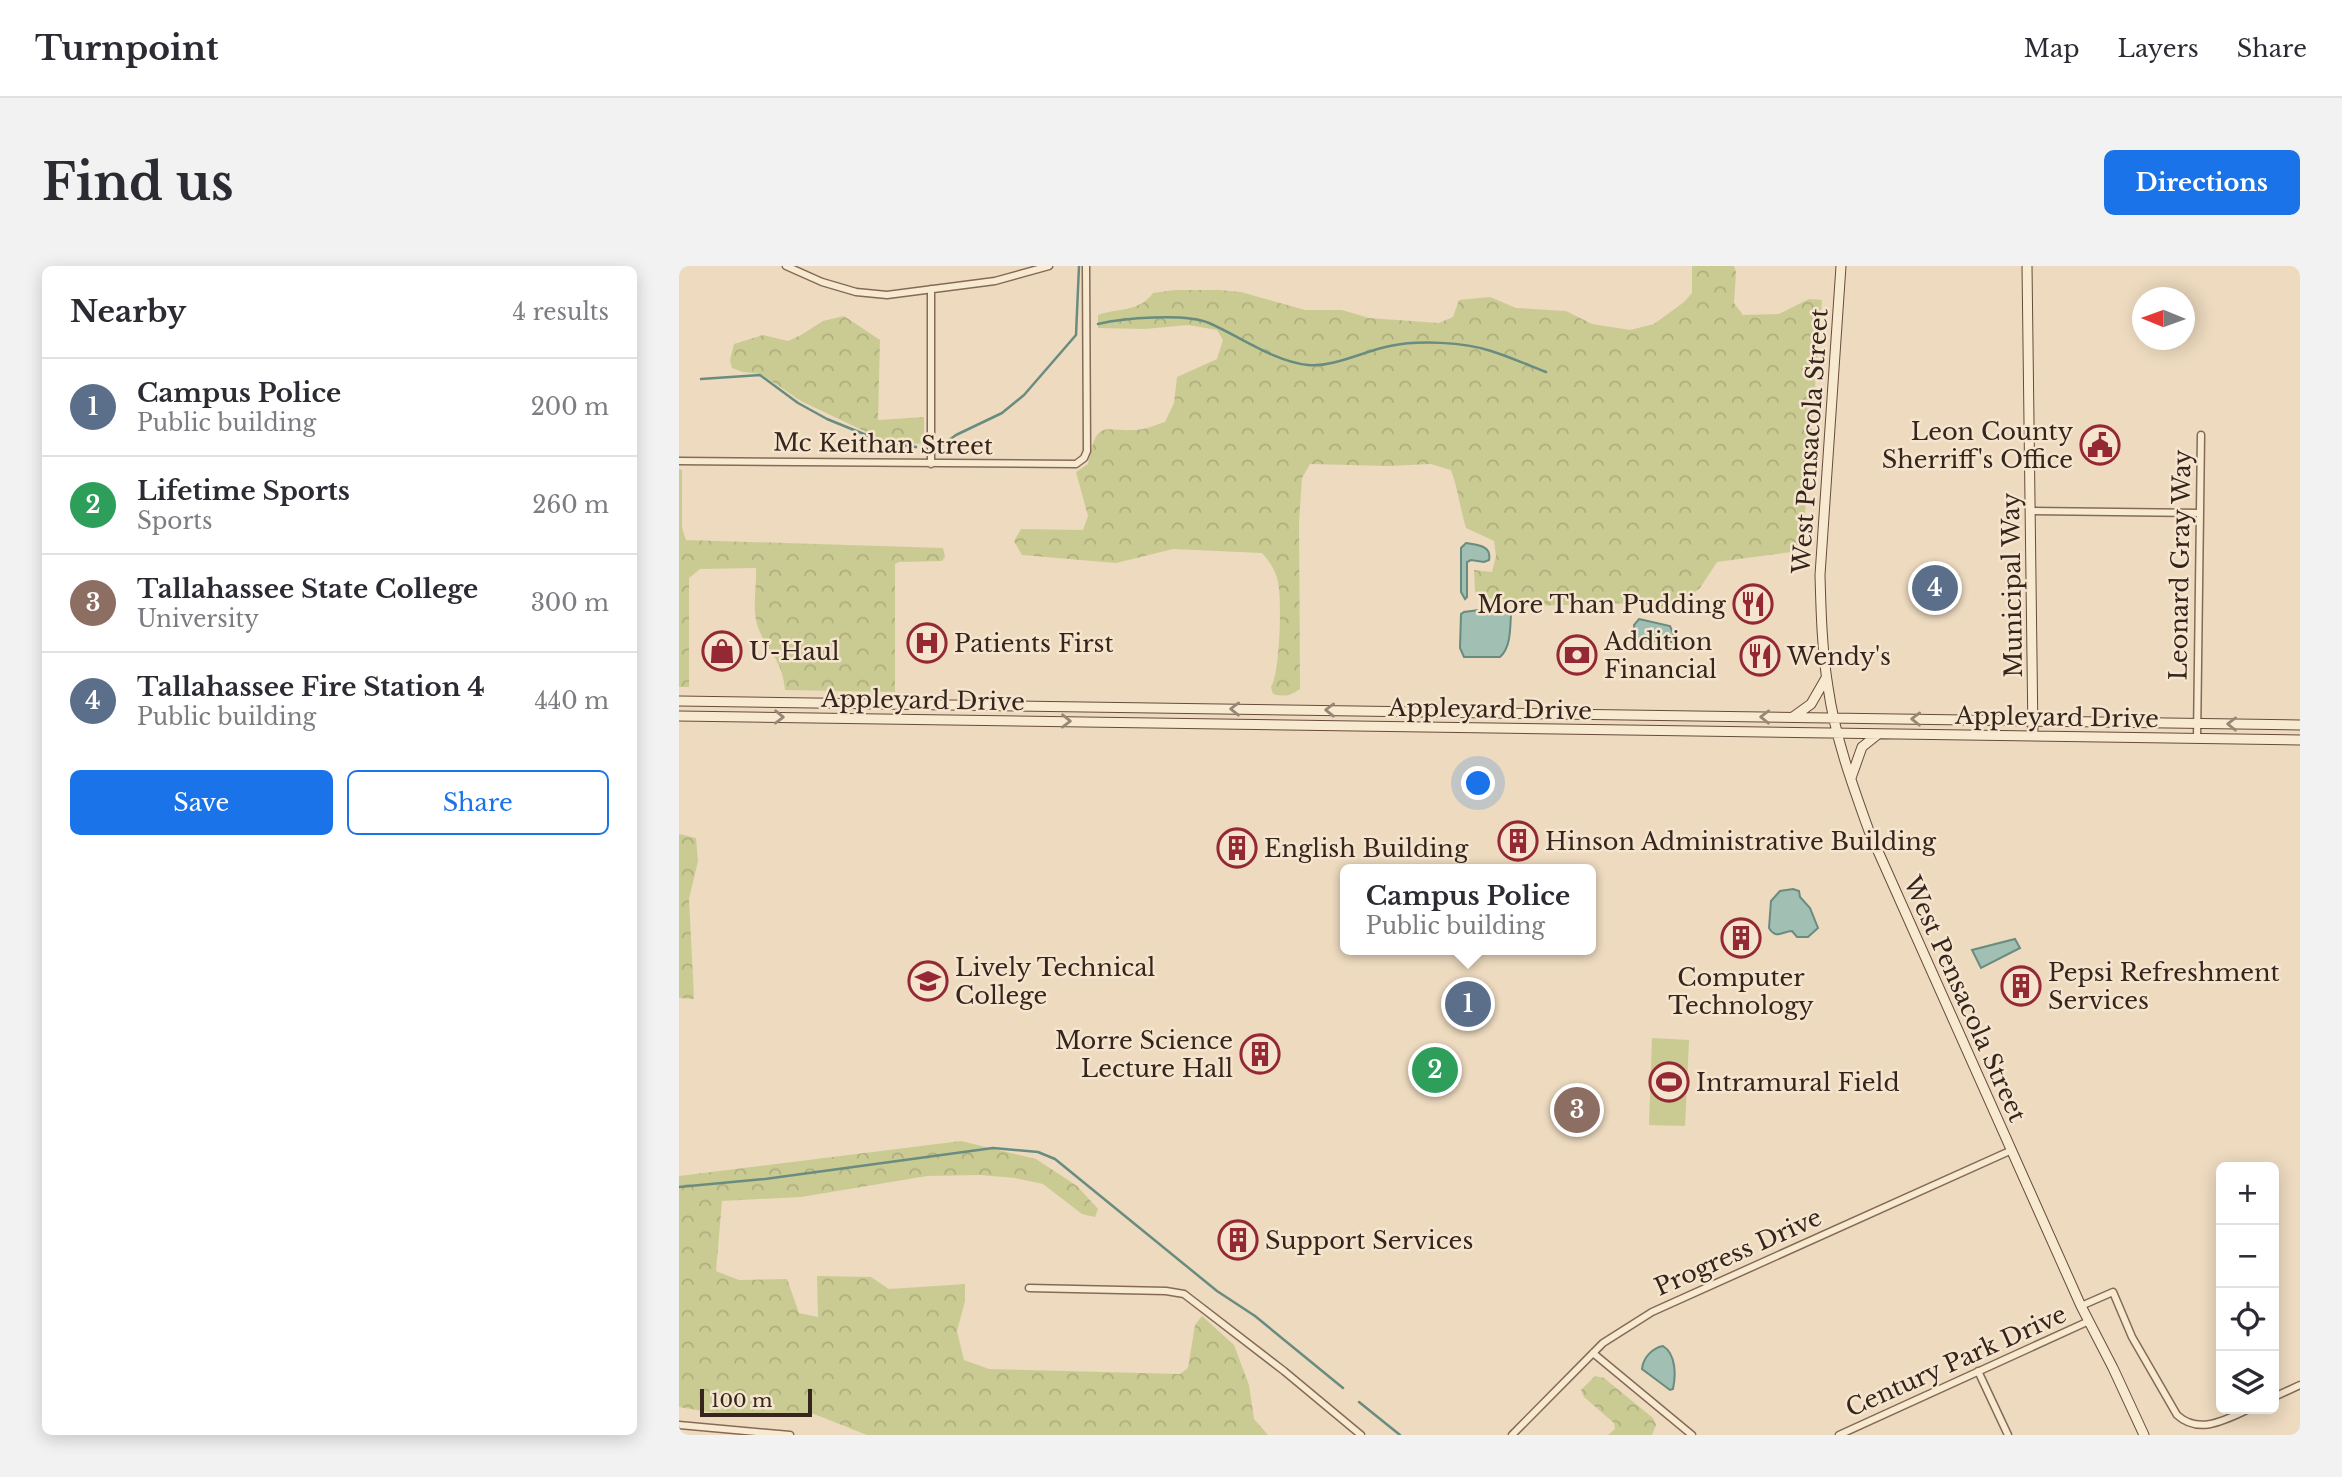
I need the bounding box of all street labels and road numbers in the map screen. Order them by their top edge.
street label: West Pensacola Street [1786,307,1834,576]
street label: Mc Keithan Street [773,428,993,460]
street label: Leonard Gray Way [2163,449,2197,681]
street label: Municipal Way [1996,492,2028,678]
street label: Appleyard Drive [820,684,1025,716]
street label: Appleyard Drive [1387,693,1592,725]
street label: Appleyard Drive [1954,701,2159,733]
street label: West Pensacola Street [1897,871,2032,1126]
street label: Progress Drive [1650,1202,1826,1302]
street label: Century Park Drive [1841,1299,2071,1423]

